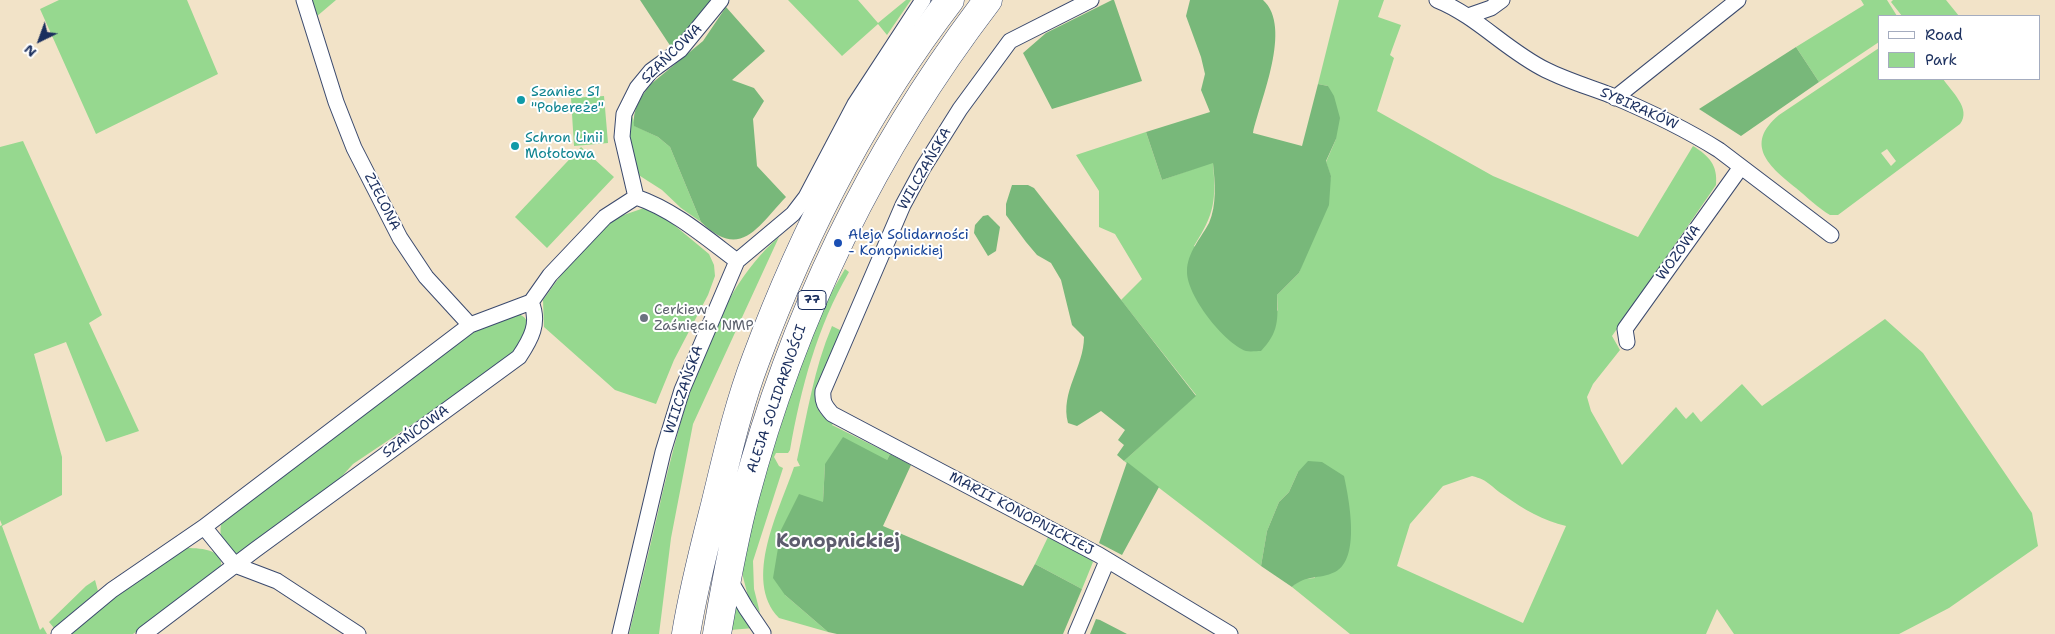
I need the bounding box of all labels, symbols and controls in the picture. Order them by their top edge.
north arrow [15,15,65,65]
legend [1878,15,2040,80]
street label: SZAŃCOWA [638,21,706,87]
text: Road [1925,25,1963,45]
text: N [20,41,40,62]
text: Park [1925,50,1957,70]
place label: Szaniec S1 "Pobereże" [531,84,604,116]
street label: SYBIRAKÓW [1597,84,1681,134]
marker: Szaniec S1 "Pobereże" [515,94,527,106]
street label: WILCZAŃSKA [895,125,955,213]
place label: Schron Linii Mołotowa [525,130,603,162]
marker: Schron Linii Mołotowa [509,140,521,152]
street label: ZIELONA [360,170,404,234]
street label: WOZOWA [1653,222,1705,284]
place label: Aleja Solidarności - Konopnickiej [848,227,969,260]
marker: Aleja Solidarności - Konopnickiej [832,237,844,249]
road number: 77 [798,290,826,310]
place label: Cerkiew Zaśnięcia NMP [654,302,754,334]
marker: Cerkiew Zaśnięcia NMP [638,312,650,324]
street label: ALEJA SOLIDARNOŚCI [744,323,810,475]
street label: WIICZAŃSKA [661,343,707,437]
street label: SZAŃCOWA [380,402,452,462]
street label: MARII KONOPNICKIEJ [946,469,1096,559]
district label: Konopnickiej [776,531,900,553]

